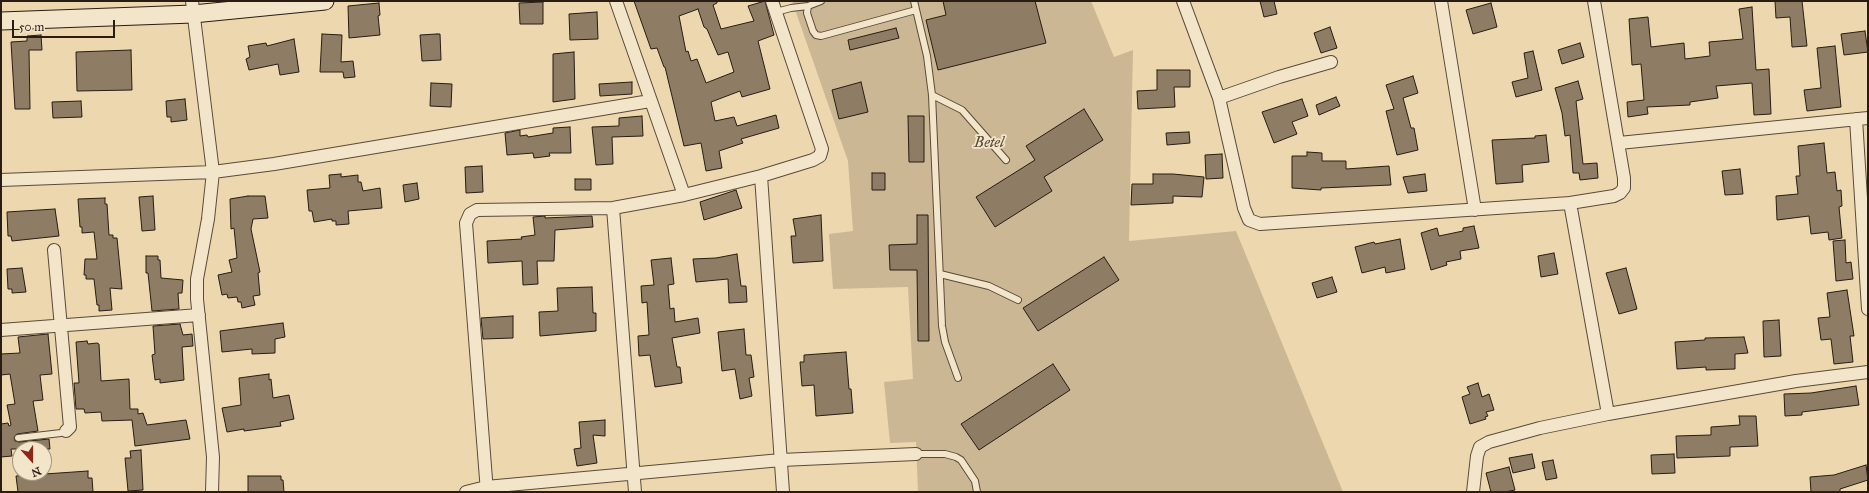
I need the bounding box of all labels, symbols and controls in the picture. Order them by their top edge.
scale bar [14,12,117,38]
text: 50 m [19,20,44,34]
park label: Betel [974,134,1004,152]
north arrow [12,441,52,481]
text: N [29,464,43,479]

